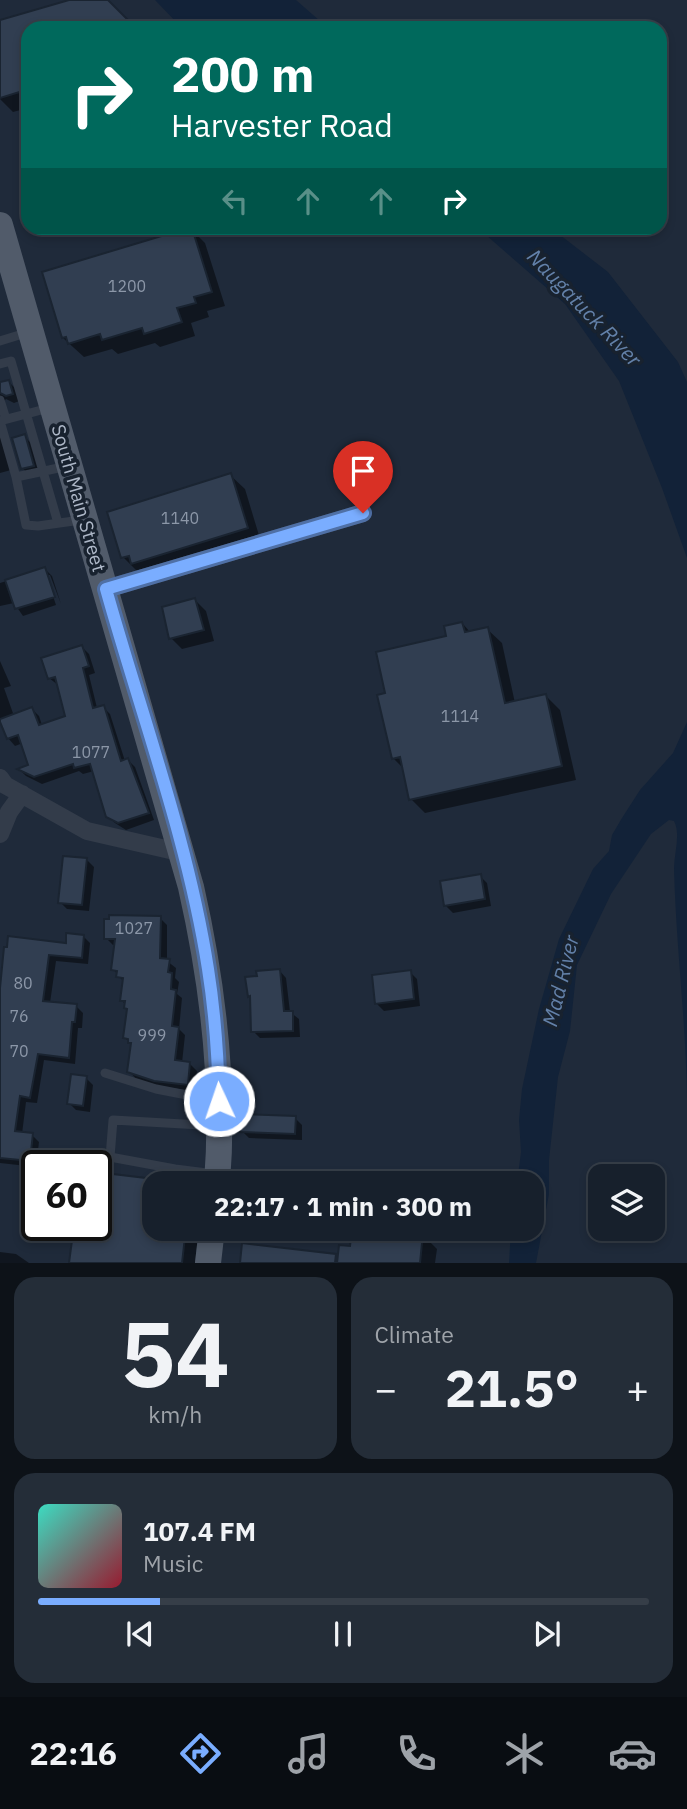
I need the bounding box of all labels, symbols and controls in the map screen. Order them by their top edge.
text: 200 m [171,42,315,105]
icon: right [56,49,147,140]
text: Harvester Road [171,104,393,146]
icon: left [216,182,254,220]
icon: ahead [289,182,327,220]
icon: ahead [362,182,400,220]
icon: right [435,182,473,220]
water label: Naugatuck River [522,243,649,373]
house number: 1200 [108,276,146,296]
street label: South Main Street [46,422,112,574]
pin [333,441,393,513]
icon: arrive [344,452,382,490]
house number: 1140 [161,508,199,528]
house number: 1114 [441,706,479,726]
house number: 1077 [72,742,110,762]
house number: 1027 [115,918,153,938]
water label: Mad River [535,931,585,1029]
house number: 80 [13,973,33,993]
house number: 76 [9,1006,29,1026]
house number: 999 [138,1025,166,1045]
house number: 70 [9,1041,29,1061]
position arrow [182,1064,256,1138]
speed limit sign: 60 [21,1150,112,1241]
map controls [588,1164,665,1241]
button: layers [588,1164,665,1241]
text: 22:17 · 1 min · 300 m [214,1189,472,1223]
text: 54 [121,1294,230,1412]
text: Climate [375,1319,454,1349]
text: 21.5° [445,1354,579,1421]
text: − [375,1364,397,1413]
text: + [626,1364,649,1413]
text: km/h [148,1399,202,1429]
text: 107.4 FM [143,1514,256,1548]
text: Music [143,1548,203,1578]
icon: previous [121,1615,159,1653]
icon: pause [324,1615,362,1653]
icon: next [528,1615,566,1653]
icon: directions [176,1729,225,1778]
icon: music [284,1729,333,1778]
icon: phone [392,1729,441,1778]
icon: climate [500,1729,549,1778]
icon: car [608,1729,657,1778]
text: 22:16 [30,1732,117,1774]

